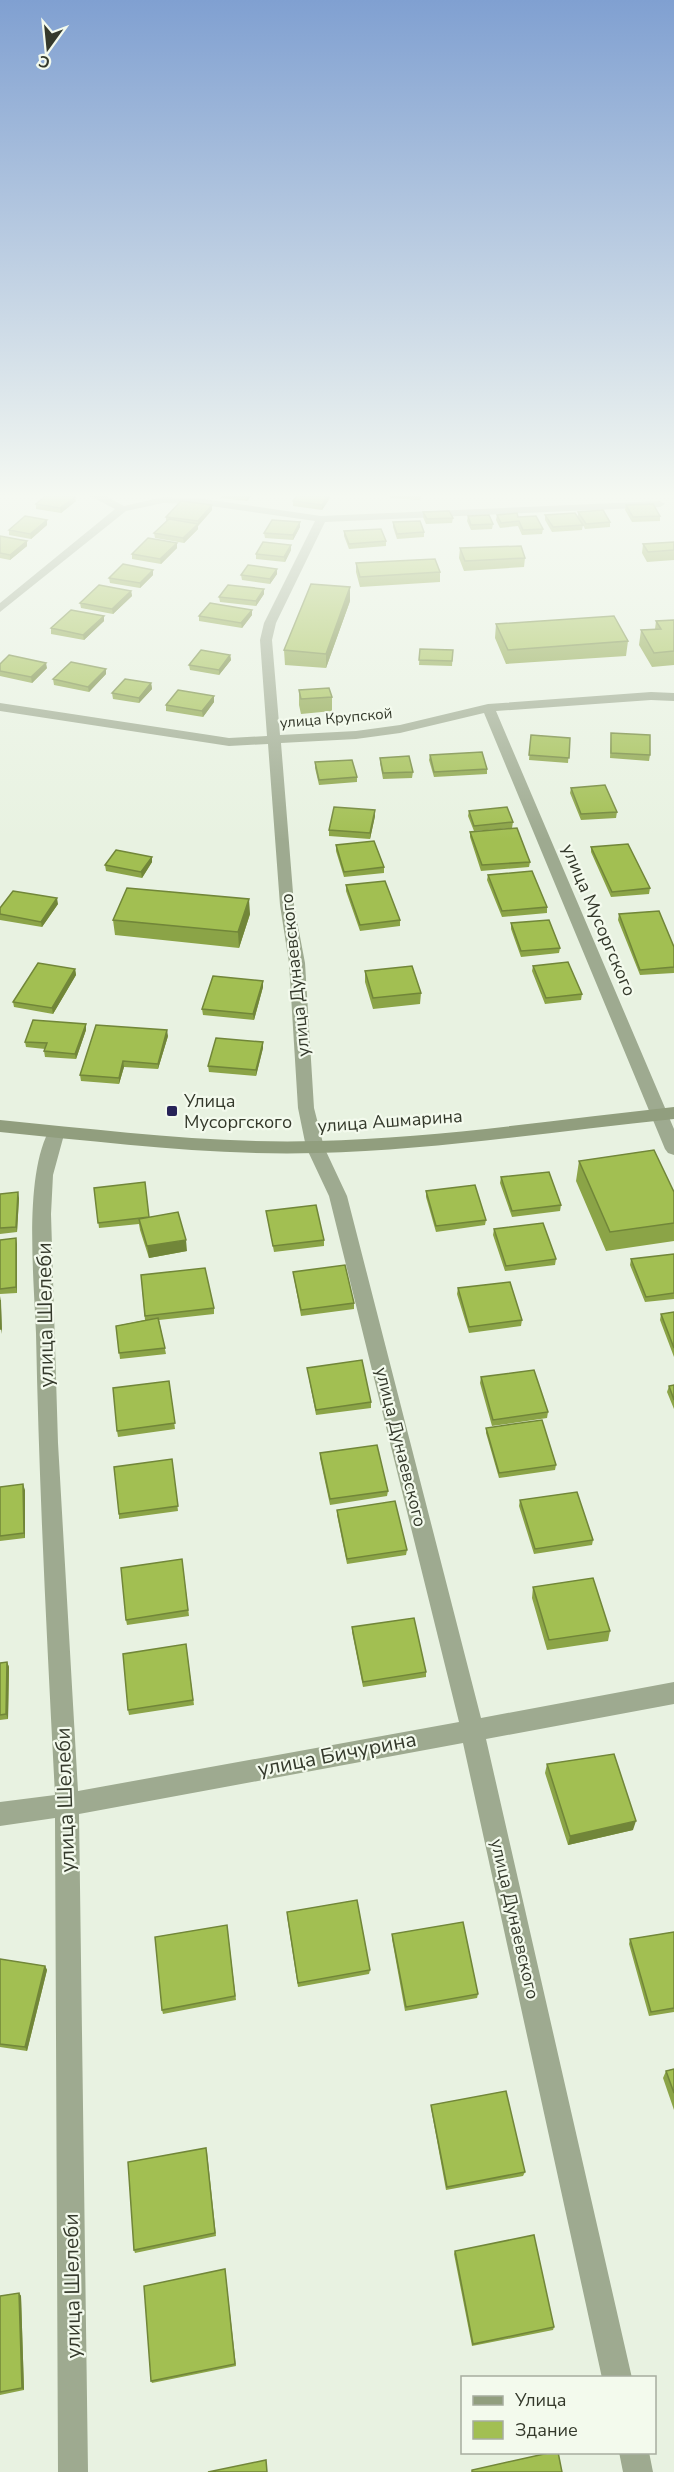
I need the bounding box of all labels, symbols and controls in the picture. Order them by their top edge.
north arrow [18,18,78,78]
text: С [36,49,52,74]
street label: улица Крупской [279,703,393,733]
street label: улица Мусоргского [556,840,642,1000]
street label: улица Дунаевского [274,892,316,1058]
place label: Улица Мусоргского [183,1089,292,1134]
marker: Улица Мусоргского [165,1104,179,1118]
street label: улица Ашмарина [317,1104,463,1138]
street label: улица Шелеби [30,1242,60,1388]
street label: улица Дунаевского [370,1365,432,1529]
street label: улица Бичурина [255,1725,419,1783]
street label: улица Шелеби [48,1727,82,1873]
street label: улица Дунаевского [485,1836,545,2002]
street label: улица Шелеби [57,2213,87,2359]
legend [461,2376,656,2454]
text: Улица [514,2388,566,2412]
text: Здание [515,2418,578,2442]

